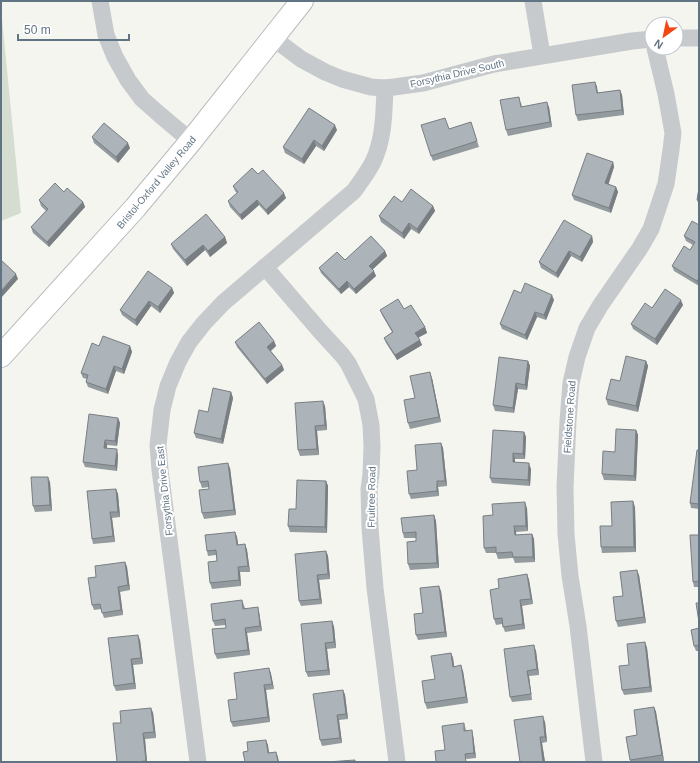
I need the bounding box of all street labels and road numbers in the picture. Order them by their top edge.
street label: Forsythia Drive South [409,57,505,90]
street label: Bristol-Oxford Valley Road [115,134,198,231]
street label: Fieldstone Road [561,380,578,454]
street label: Forsythia Drive East [154,445,175,536]
street label: Fruitree Road [365,466,378,528]

